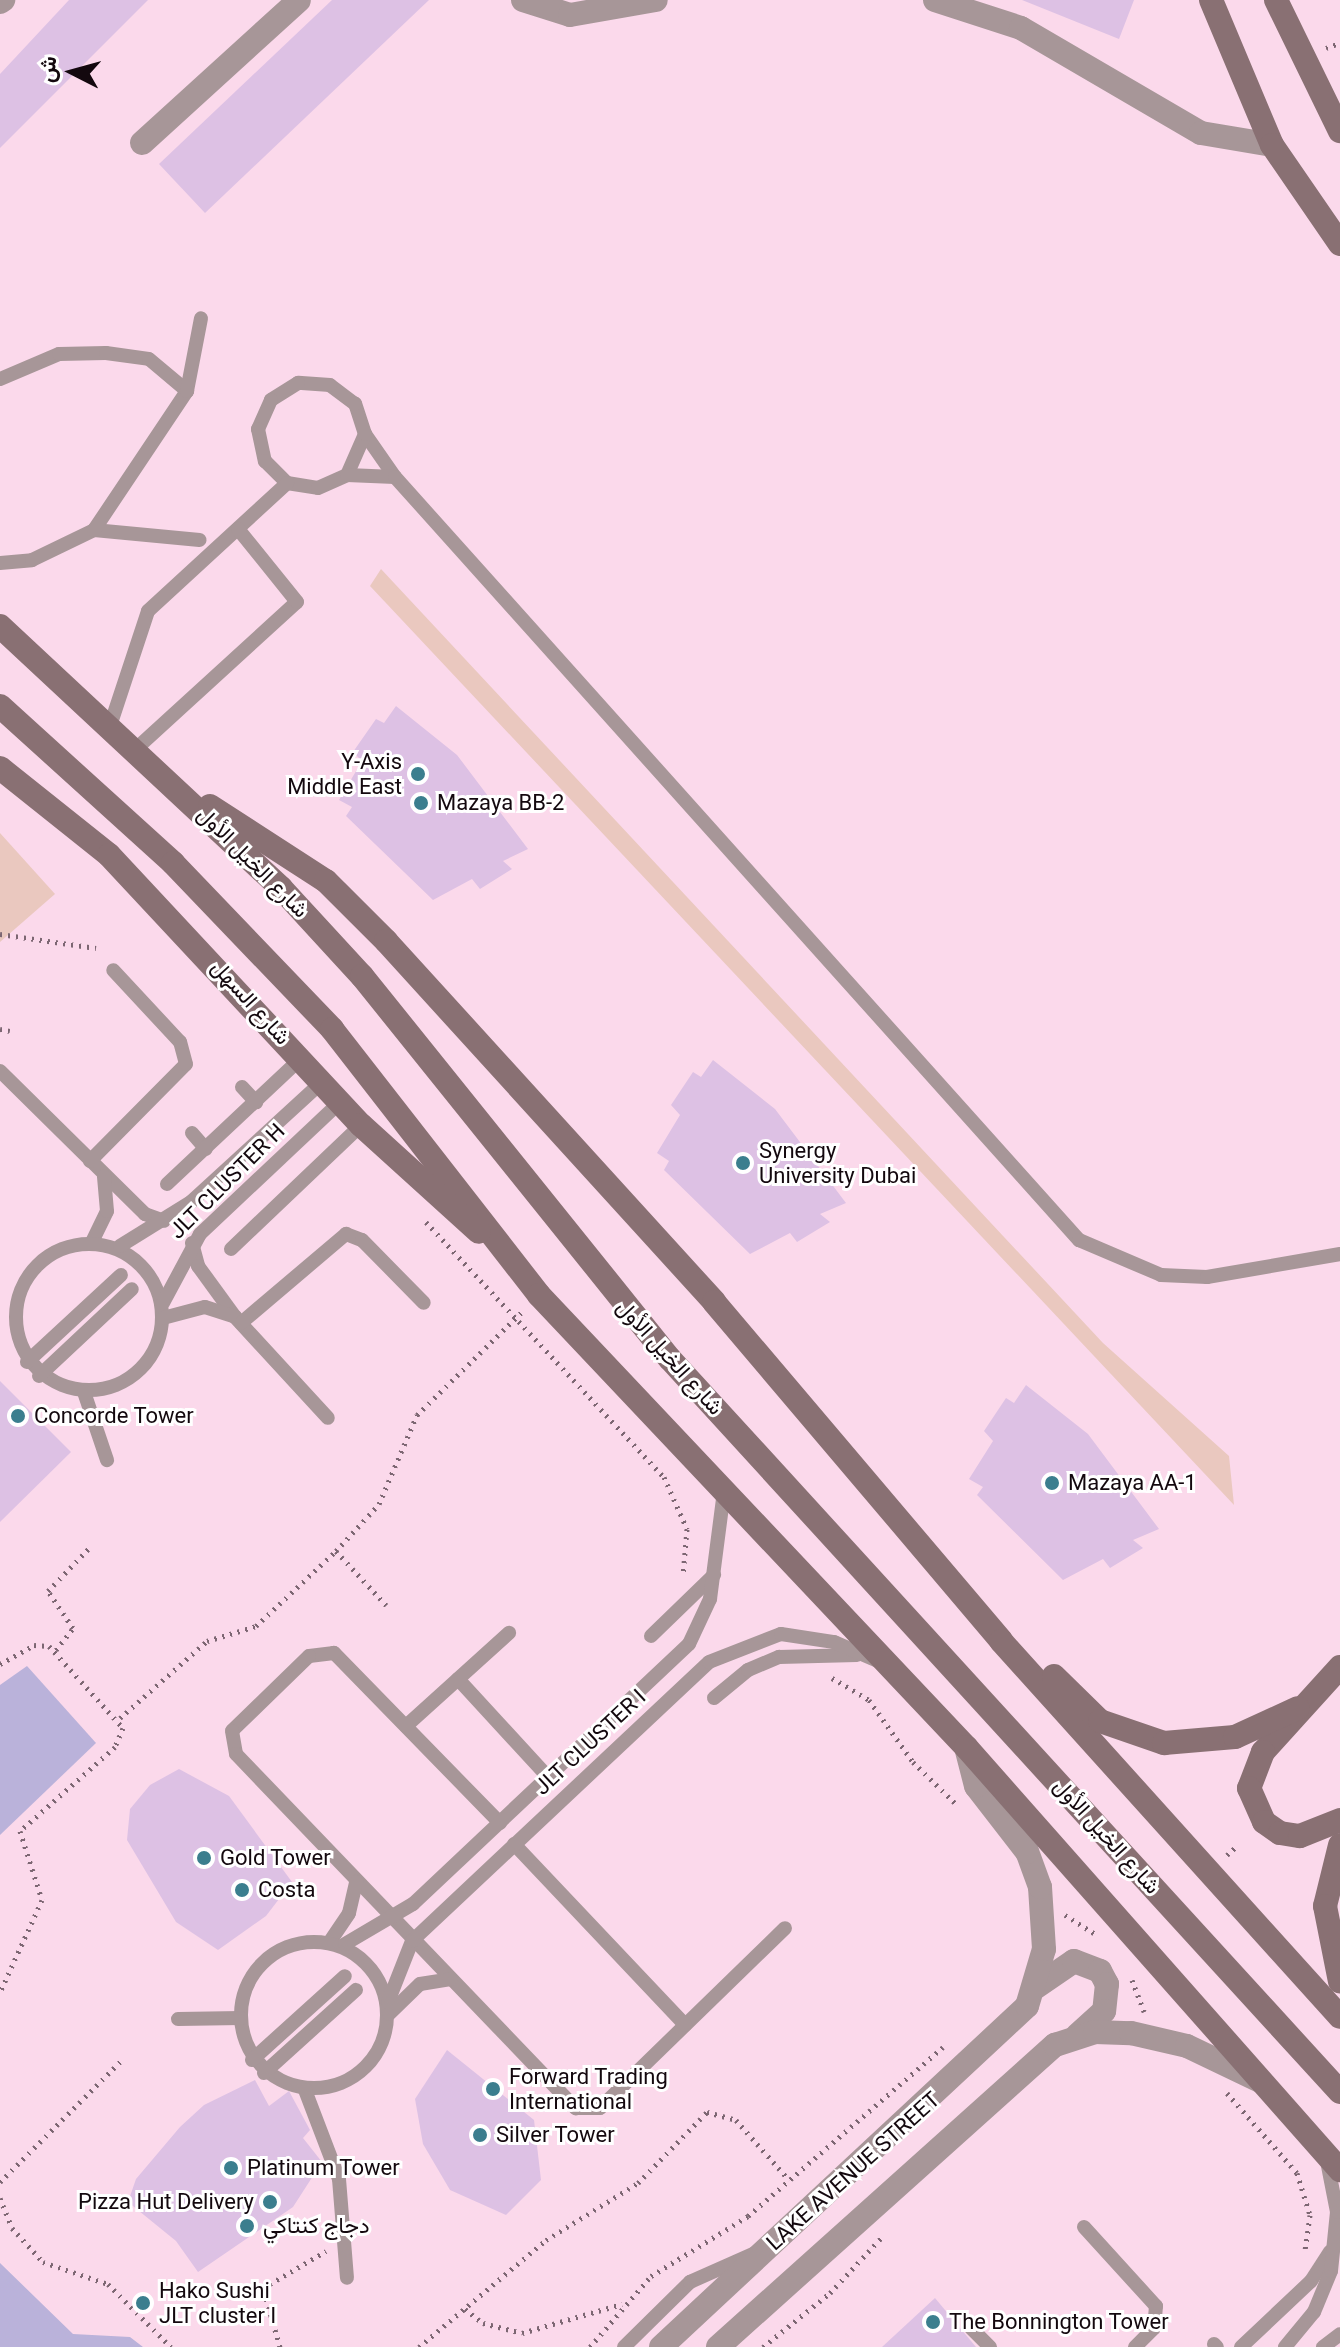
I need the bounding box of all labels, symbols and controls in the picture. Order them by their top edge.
north arrow [32,32,112,112]
text: ش [34,55,61,84]
place label: Y-Axis Middle East [287,748,402,800]
marker: Y-Axis Middle East [409,765,427,783]
place label: Mazaya BB-2 [437,790,564,816]
marker: Mazaya BB-2 [412,794,430,812]
street label: شارع الخيل الأول [192,801,314,923]
street label: شارع السهل [206,954,296,1050]
street label: JLT CLUSTER H [164,1118,290,1244]
place label: Synergy University Dubai [759,1137,916,1188]
marker: Synergy University Dubai [734,1154,752,1172]
street label: شارع الخيل الأول [611,1294,729,1420]
place label: Concorde Tower [34,1403,194,1429]
marker: Concorde Tower [9,1407,27,1425]
place label: Mazaya AA-1 [1068,1470,1197,1496]
marker: Mazaya AA-1 [1043,1474,1061,1492]
street label: JLT CLUSTER I [529,1684,651,1800]
street label: شارع الخيل الأول [1048,1773,1166,1899]
place label: Gold Tower [220,1845,331,1871]
marker: Gold Tower [195,1849,213,1867]
place label: Costa [258,1877,315,1903]
marker: Costa [233,1881,251,1899]
place label: Forward Trading International [509,2063,668,2114]
marker: Forward Trading International [484,2080,502,2098]
street label: LAKE AVENUE STREET [761,2086,945,2256]
place label: Silver Tower [496,2122,615,2148]
marker: Silver Tower [471,2126,489,2144]
place label: Platinum Tower [247,2155,400,2181]
marker: Platinum Tower [222,2159,240,2177]
place label: Pizza Hut Delivery [78,2189,254,2215]
marker: Pizza Hut Delivery [261,2193,279,2211]
place label: دجاج كنتاكي [263,2213,370,2239]
marker: دجاج كنتاكي [238,2217,256,2235]
place label: Hako Sushi JLT cluster I [159,2277,277,2328]
marker: Hako Sushi JLT cluster I [134,2294,152,2312]
place label: The Bonnington Tower [949,2309,1169,2335]
marker: The Bonnington Tower [924,2313,942,2331]

